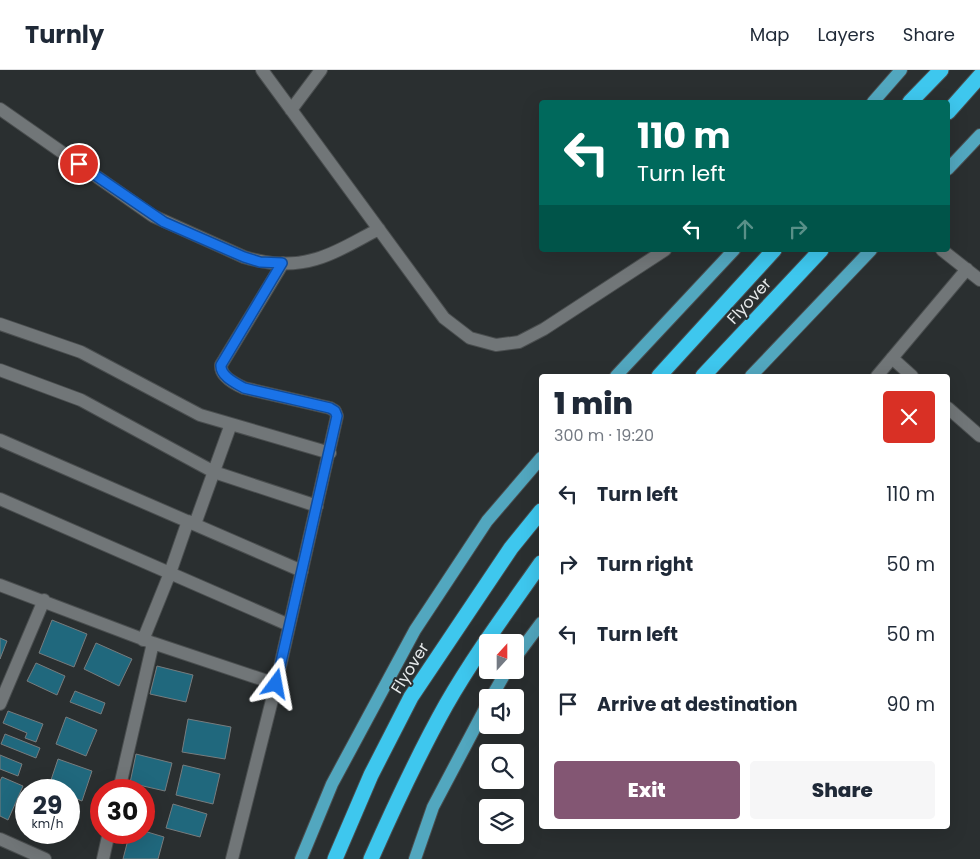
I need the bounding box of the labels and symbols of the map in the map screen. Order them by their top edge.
pin [58,143,100,185]
street label: Flyover [721,273,777,329]
north arrow [479,634,524,679]
street label: Flyover [385,638,435,698]
position arrow [249,657,301,709]
speed limit sign: 30 [90,779,155,844]

